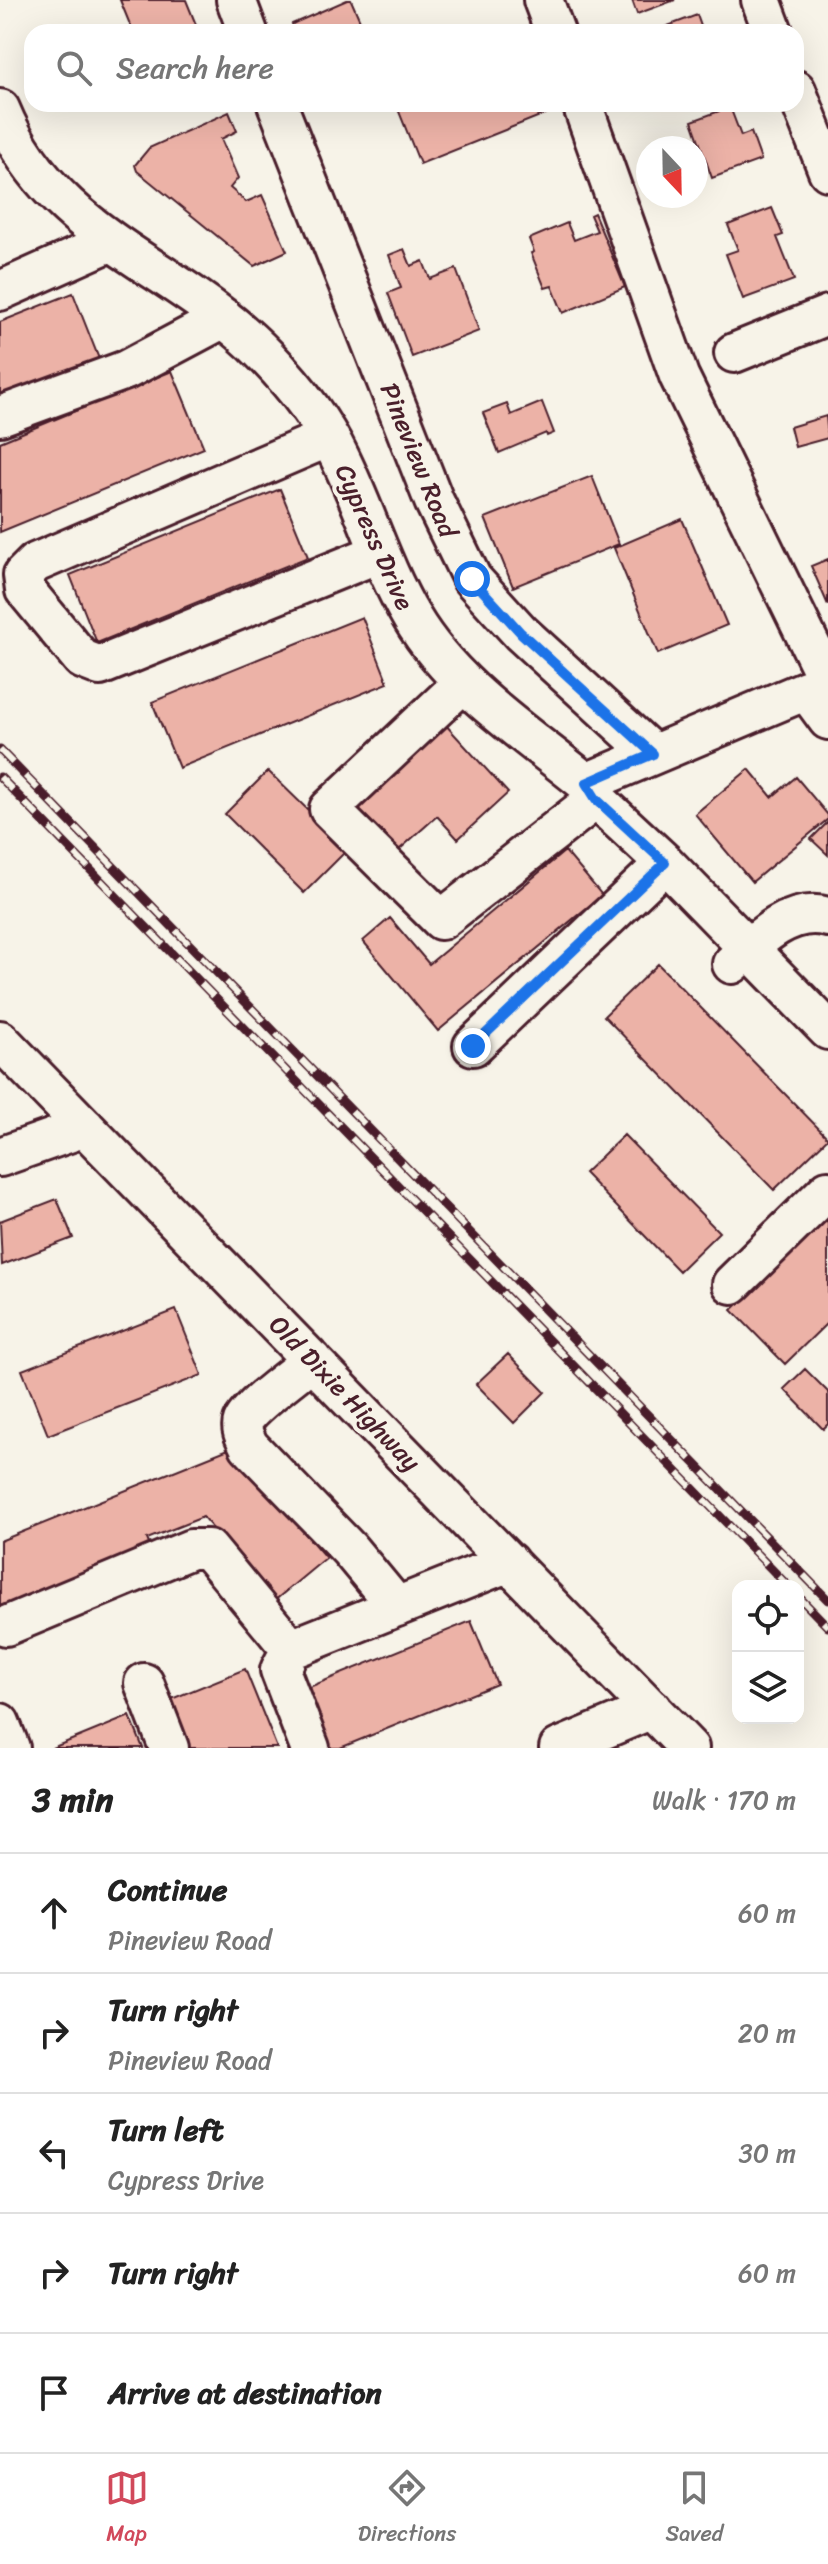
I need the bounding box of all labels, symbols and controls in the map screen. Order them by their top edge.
search box [24,24,804,112]
text: Search here [116,41,274,95]
icon: search [52,46,96,90]
north arrow [636,136,708,208]
street label: Pineview Road [367,376,472,547]
street label: Cypress Drive [322,456,428,618]
route start [454,561,490,597]
route end [455,1028,491,1064]
street label: Old Dixie Highway [258,1304,433,1483]
map controls [732,1580,804,1724]
button: locate [732,1580,804,1652]
button: layers [732,1652,804,1724]
text: 3 min [32,1770,113,1830]
text: Walk · 170 m [652,1777,796,1823]
text: Continue [108,1863,227,1917]
text: 60 m [738,1890,796,1936]
icon: ahead [32,1891,76,1935]
text: Pineview Road [108,1917,271,1963]
text: Turn right [108,1983,238,2037]
text: 20 m [738,2010,796,2056]
icon: right [32,2011,76,2055]
text: Pineview Road [108,2037,271,2083]
text: Turn left [108,2103,224,2157]
text: 30 m [739,2130,796,2176]
icon: left [32,2131,76,2175]
text: Cypress Drive [108,2157,264,2203]
text: Turn right [108,2246,238,2300]
text: 60 m [738,2250,796,2296]
icon: right [32,2251,76,2295]
text: Arrive at destination [108,2366,382,2420]
icon: arrive [32,2371,76,2415]
tab: Map [105,2466,149,2553]
tab: Directions [358,2466,456,2553]
tab: Saved [665,2466,723,2553]

